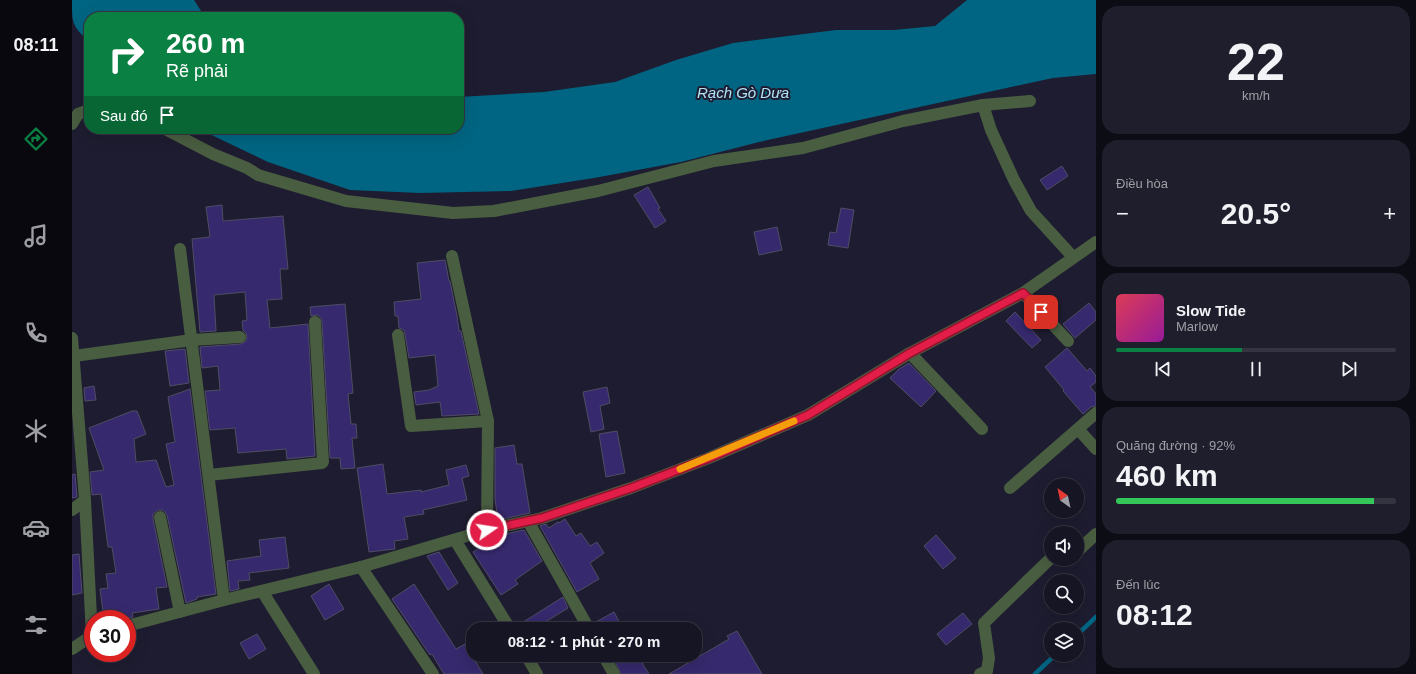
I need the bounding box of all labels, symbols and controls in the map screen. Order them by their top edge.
icon: right [100,28,152,80]
text: 260 m [166,28,245,59]
text: 22 [1227,33,1285,91]
text: 08:11 [13,35,59,55]
text: Rẽ phải [166,61,228,81]
water label: Rạch Gò Dưa [697,84,789,101]
text: km/h [1242,88,1270,103]
icon: arrive [156,104,178,126]
text: Sau đó [100,107,148,124]
icon: directions [22,125,50,153]
text: Điều hòa [1116,176,1168,191]
text: 20.5° [1221,197,1291,230]
text: − [1116,201,1129,226]
text: + [1383,201,1396,226]
icon: music [22,222,50,250]
pin [1024,295,1058,329]
icon: arrive [1030,301,1052,323]
text: Slow Tide [1176,302,1246,319]
icon: phone [22,319,50,347]
text: Marlow [1176,319,1218,334]
icon: previous [1152,358,1174,380]
icon: pause [1245,358,1267,380]
icon: next [1338,358,1360,380]
icon: climate [22,417,50,445]
text: Quãng đường · 92% [1116,438,1235,453]
text: 460 km [1116,459,1218,492]
north arrow [1044,478,1084,518]
map controls [1044,478,1084,662]
position arrow [466,509,508,551]
icon: car [22,514,50,542]
button: sound [1044,526,1084,566]
button: search [1044,574,1084,614]
text: Đến lúc [1116,577,1160,592]
text: 08:12 [1116,598,1193,631]
speed limit sign: 30 [84,610,136,662]
icon: filters [22,611,50,639]
button: layers [1044,622,1084,662]
text: 08:12 · 1 phút · 270 m [508,633,660,650]

